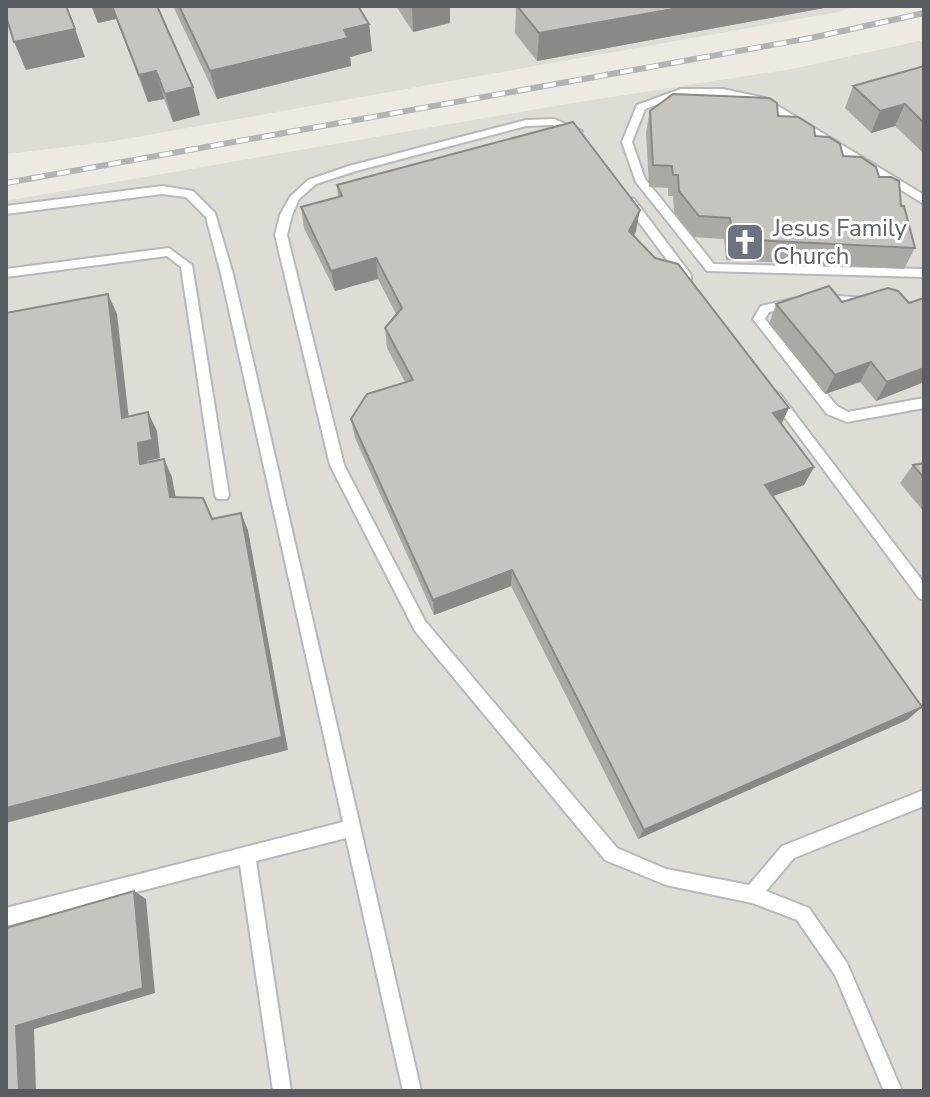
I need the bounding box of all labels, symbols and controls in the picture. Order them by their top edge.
place label: Jesus Family Church [772,212,908,272]
church icon: Jesus Family Church [724,221,766,263]

